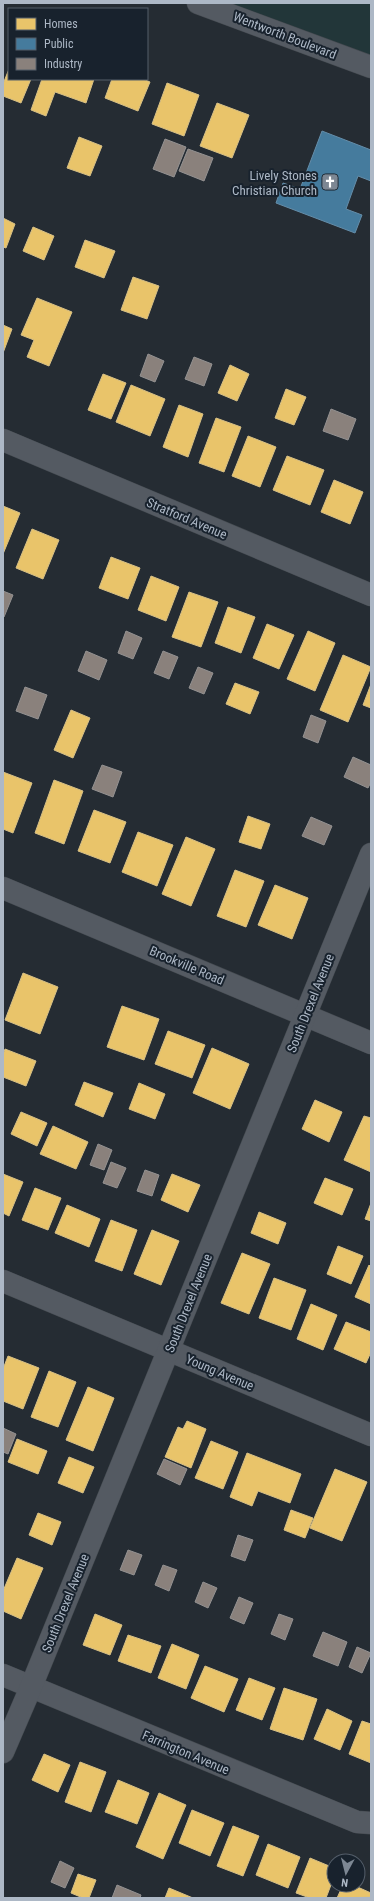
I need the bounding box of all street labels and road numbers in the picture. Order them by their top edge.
street label: Wentworth Boulevard [231,9,338,62]
street label: Stratford Avenue [144,495,229,542]
street label: Brookville Road [147,943,226,988]
street label: South Drexel Avenue [284,952,337,1055]
street label: South Drexel Avenue [162,1252,215,1355]
street label: Young Avenue [184,1351,256,1393]
street label: South Drexel Avenue [39,1552,92,1655]
street label: Farrington Avenue [140,1727,231,1777]

